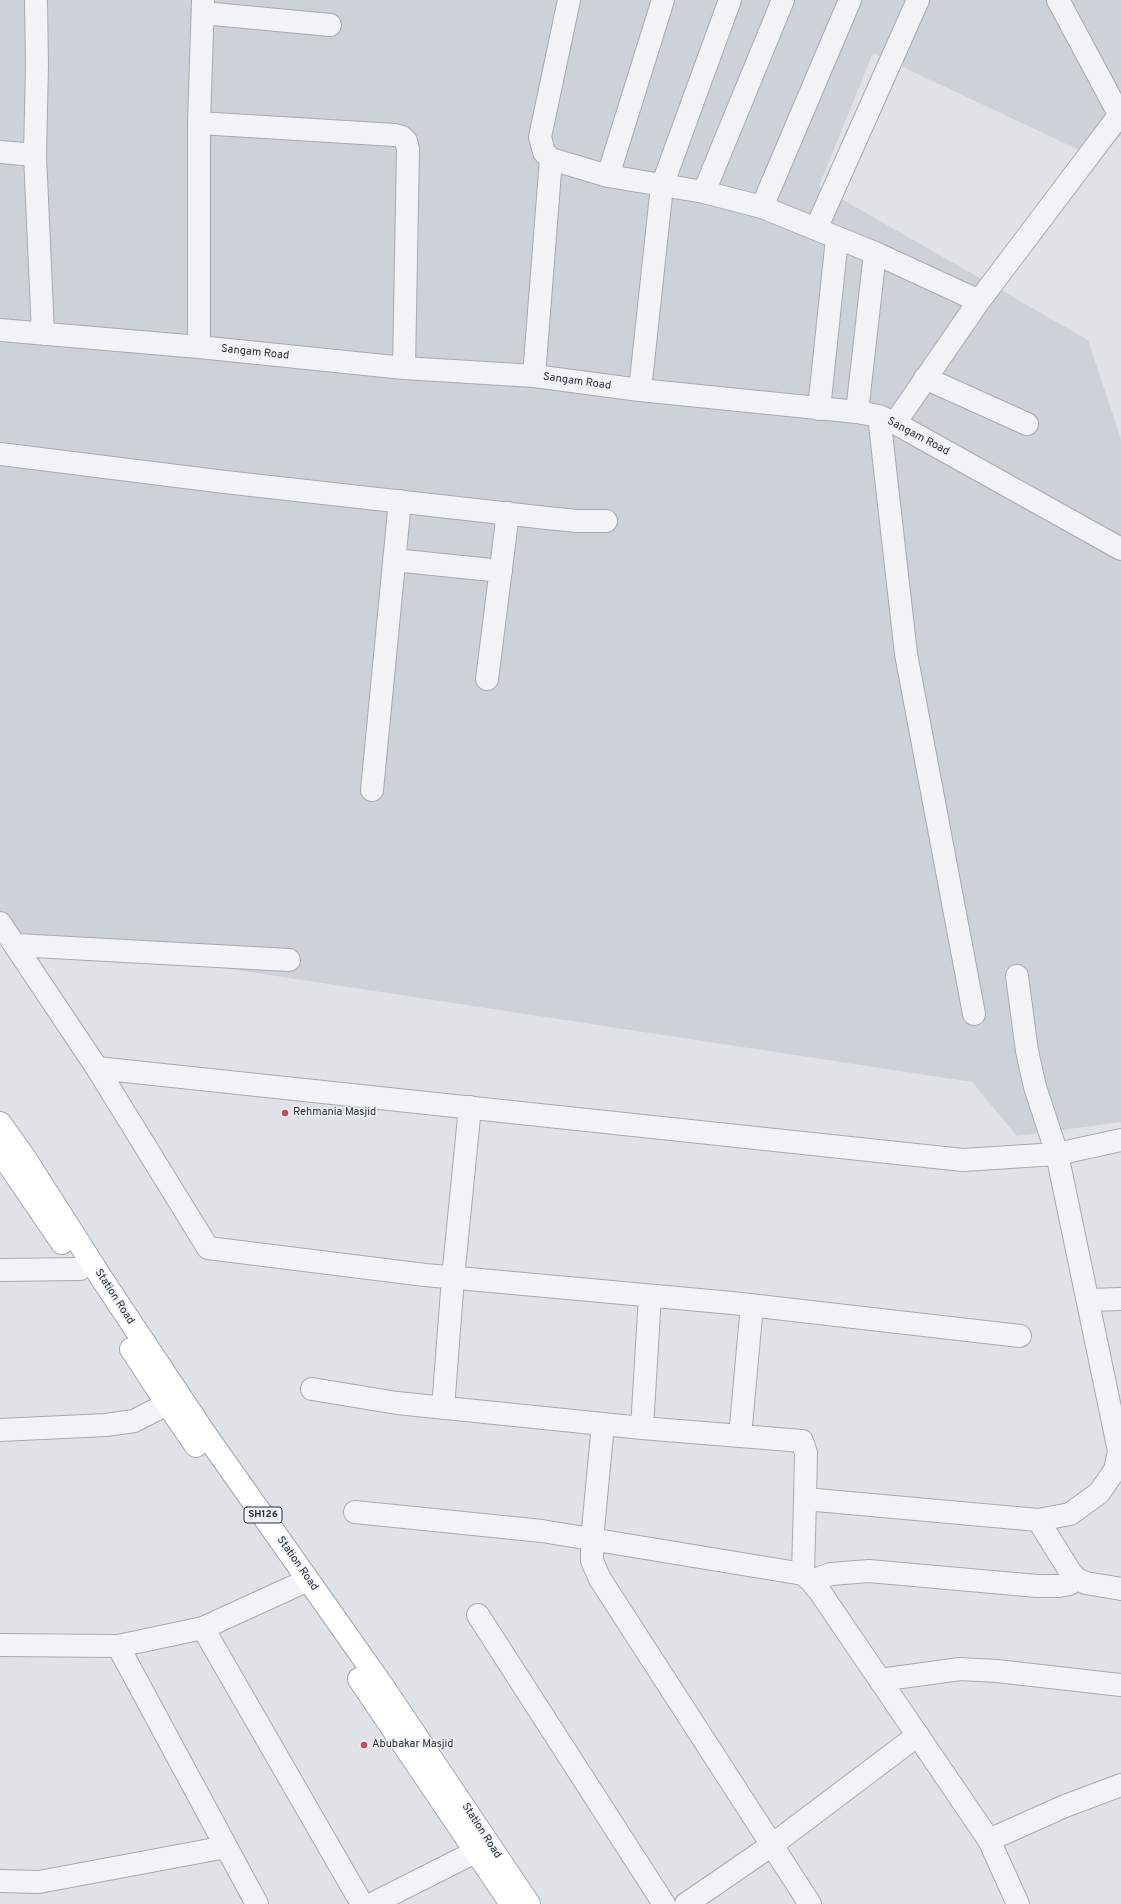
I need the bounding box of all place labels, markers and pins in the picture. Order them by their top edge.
place label: Rehmania Masjid [293,1106,376,1120]
marker: Rehmania Masjid [280,1108,290,1118]
place label: Abubakar Masjid [372,1738,454,1752]
marker: Abubakar Masjid [359,1740,369,1750]

